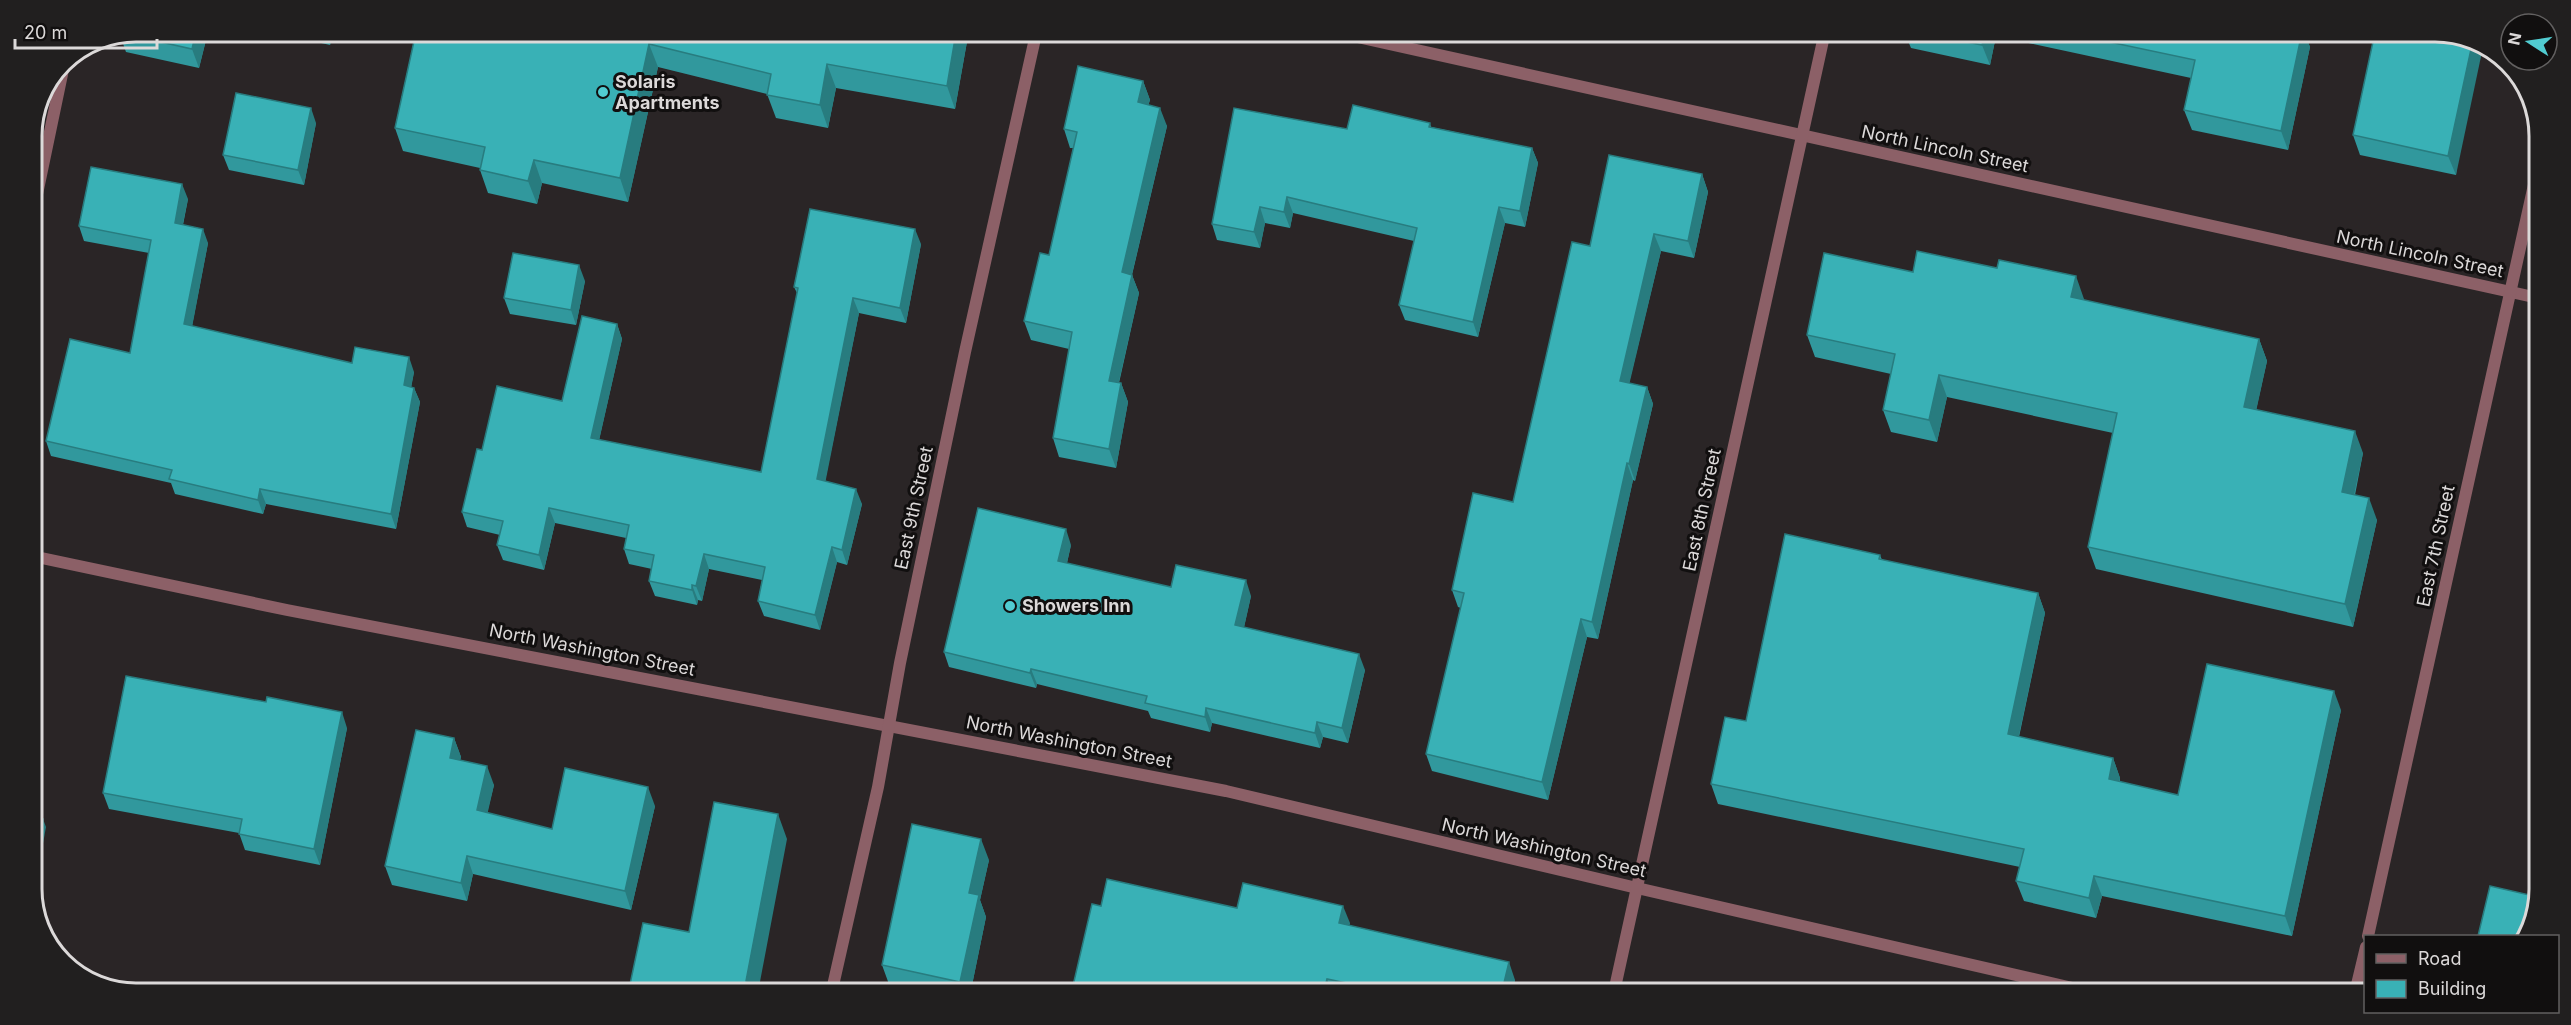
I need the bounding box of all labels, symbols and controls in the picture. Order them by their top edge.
scale bar [15,12,158,50]
north arrow [2499,12,2559,72]
text: 20 m [24,22,67,43]
text: N [2503,31,2525,47]
place label: Solaris Apartments [615,71,720,113]
marker: Solaris Apartments [596,85,610,99]
street label: North Lincoln Street [1860,121,2031,176]
street label: North Lincoln Street [2335,226,2506,281]
street label: East 9th Street [890,444,937,571]
street label: East 8th Street [1678,447,1725,573]
street label: East 7th Street [2412,483,2459,609]
place label: Showers Inn [1022,595,1131,616]
marker: Showers Inn [1003,599,1017,613]
street label: North Washington Street [487,619,697,680]
street label: North Washington Street [964,711,1174,772]
street label: North Washington Street [1440,814,1648,881]
legend [2364,935,2559,1013]
text: Road [2418,948,2461,969]
text: Building [2418,978,2486,999]

